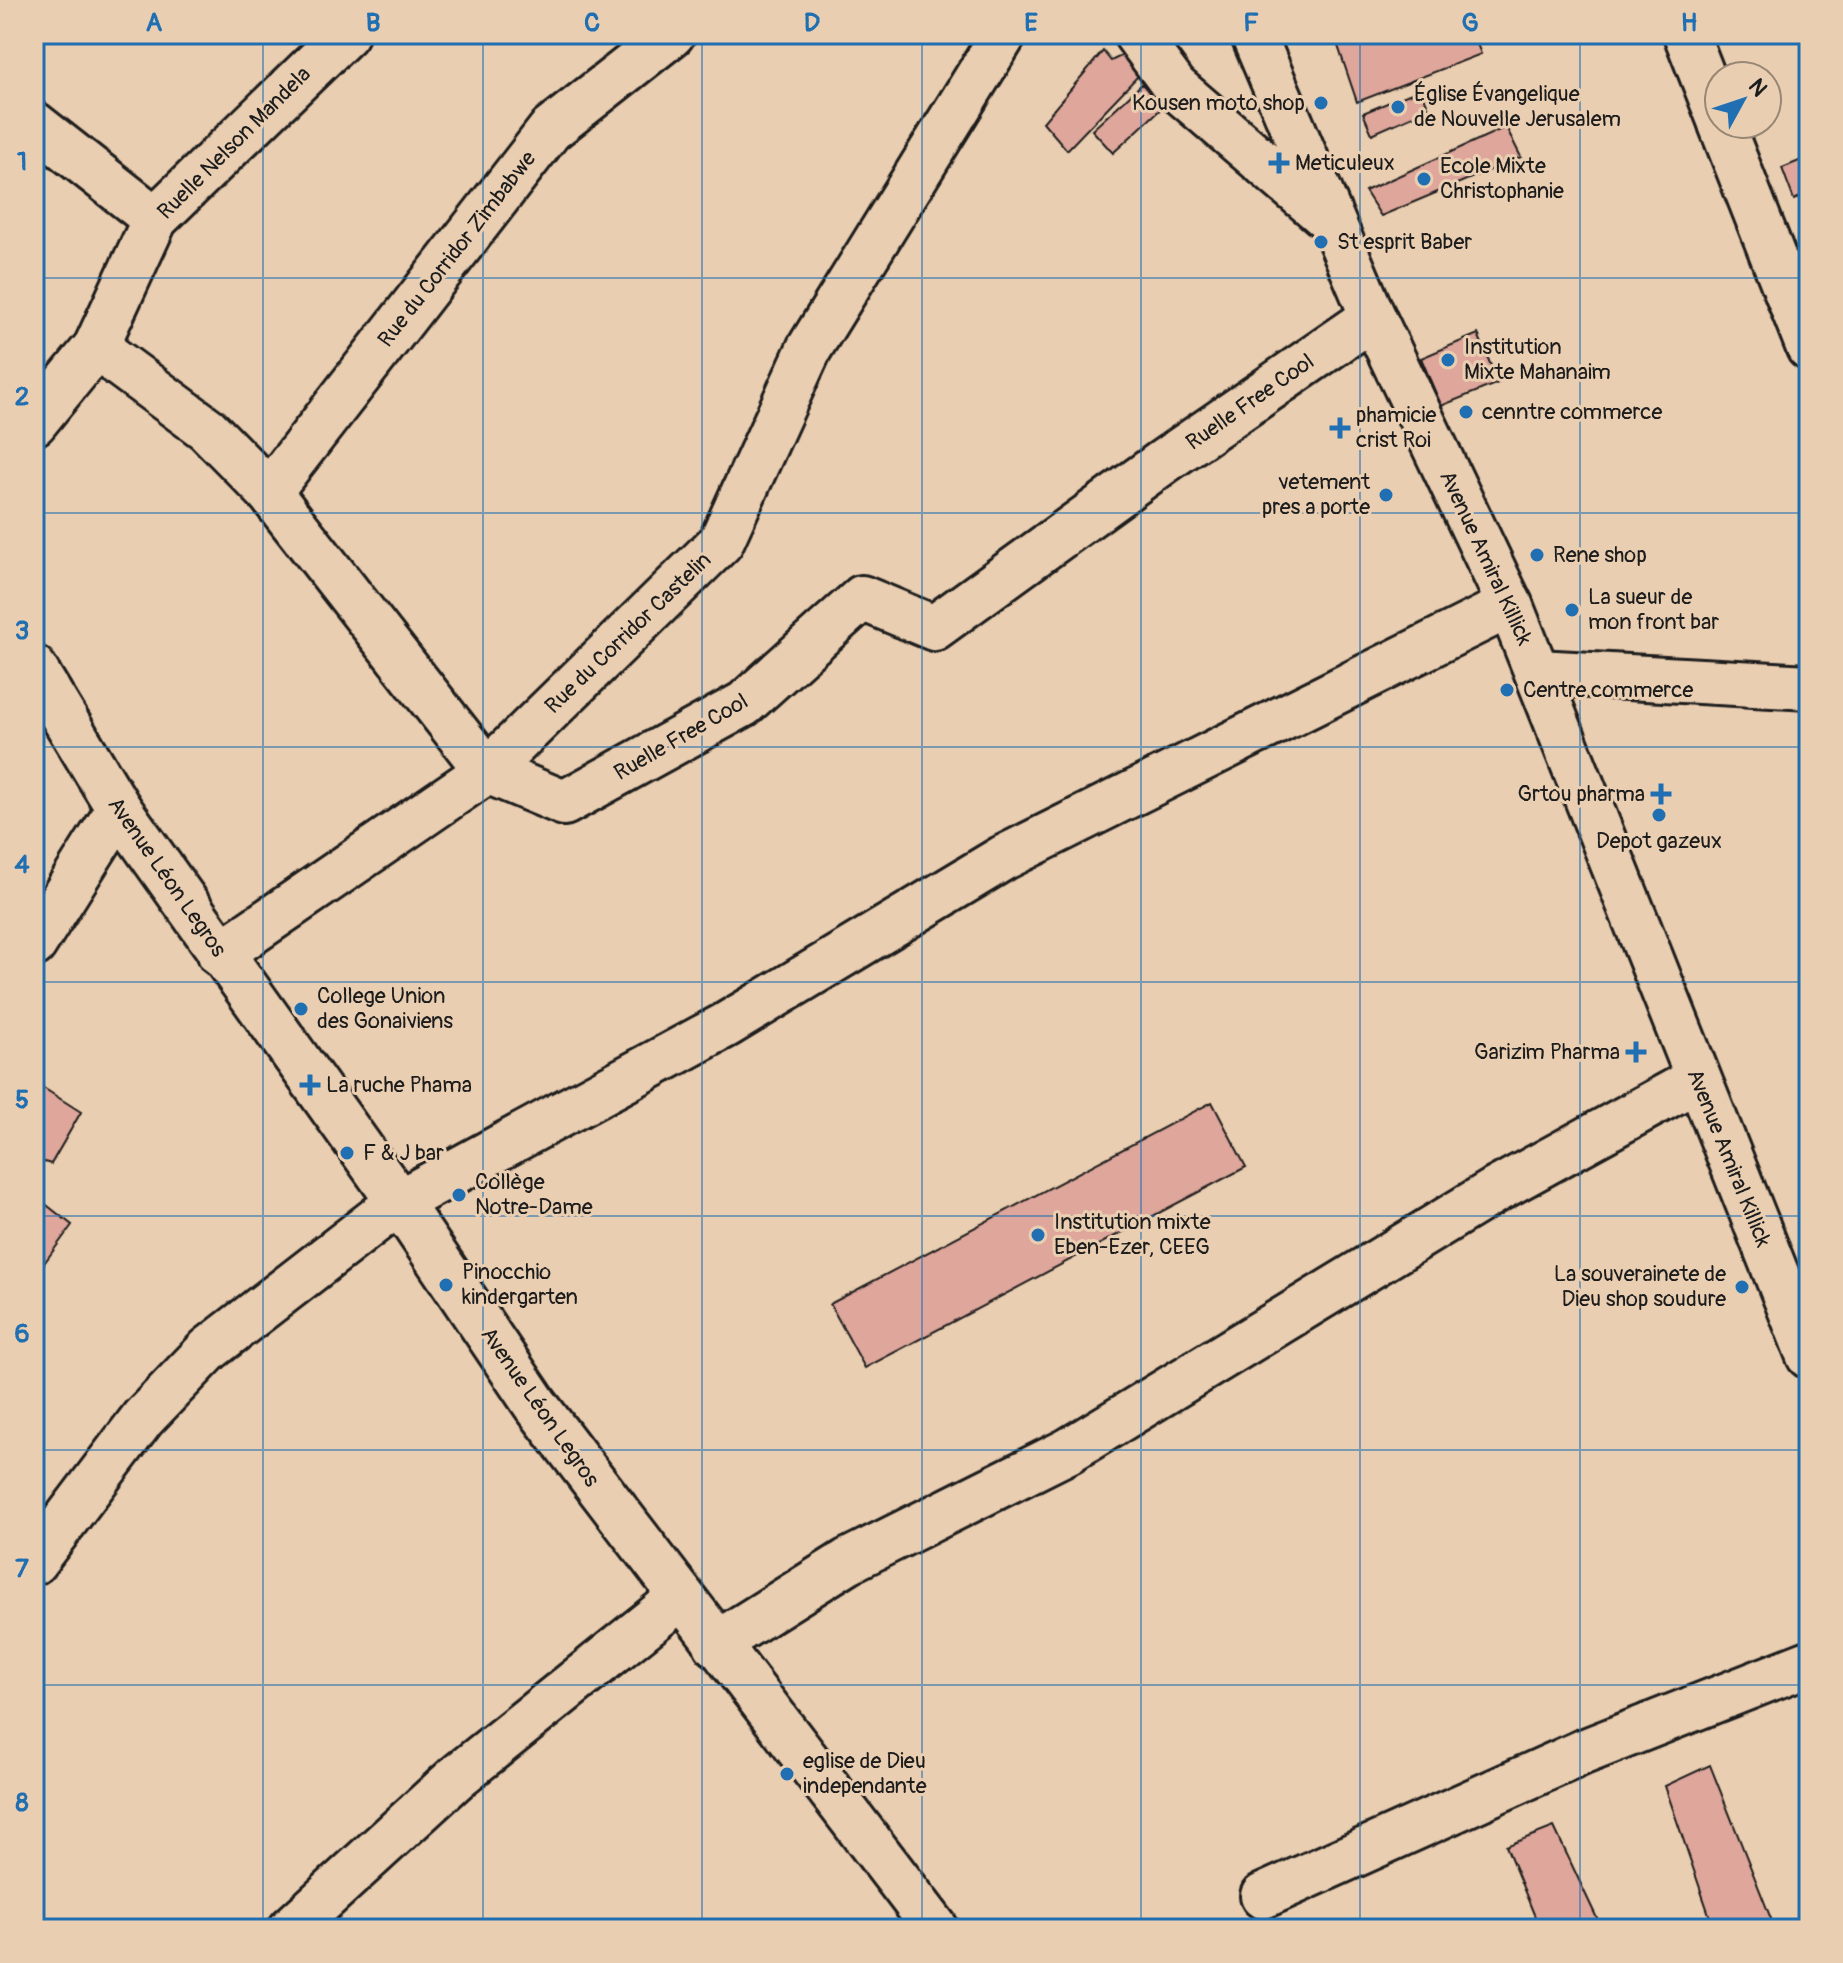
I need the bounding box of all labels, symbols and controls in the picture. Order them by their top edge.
text: A [146,7,163,39]
text: B [366,7,380,39]
text: C [584,7,600,39]
text: D [804,7,820,39]
text: E [1024,7,1038,39]
text: F [1243,7,1259,39]
text: G [1461,7,1479,39]
text: H [1681,7,1697,39]
street label: Ruelle Nelson Mandela [151,60,317,226]
north arrow [1703,60,1783,140]
text: N [1742,73,1773,103]
place label: Église Évangelique de Nouvelle Jerusalem [1414,80,1621,133]
place label: Kousen moto shop [1132,89,1305,117]
marker: Kousen moto shop [1312,94,1330,112]
marker: Église Évangelique de Nouvelle Jerusalem [1389,98,1407,116]
street label: Rue du Corridor Zimbabwe [372,145,542,353]
text: 1 [17,146,27,178]
place label: Meticuleux [1295,149,1395,177]
place label: Ecole Mixte Christophanie [1440,152,1564,205]
marker: Meticuleux [1270,154,1288,172]
marker: Ecole Mixte Christophanie [1415,170,1433,188]
place label: St esprit Baber [1337,228,1472,256]
marker: St esprit Baber [1312,233,1330,251]
place label: Institution Mixte Mahanaim [1464,333,1611,386]
street label: Ruelle Free Cool [1180,347,1320,457]
marker: Institution Mixte Mahanaim [1439,351,1457,369]
text: 2 [15,381,29,413]
place label: cenntre commerce [1482,398,1662,426]
place label: phamicie crist Roi [1356,401,1436,454]
marker: cenntre commerce [1457,403,1475,421]
marker: phamicie crist Roi [1331,419,1349,437]
street label: Avenue Amiral Killick [1433,466,1539,650]
place label: vetement pres a porte [1262,468,1370,521]
marker: vetement pres a porte [1377,486,1395,504]
place label: Rene shop [1553,541,1647,569]
street label: Rue du Corridor Castelin [539,546,717,720]
marker: Rene shop [1528,546,1546,564]
place label: La sueur de mon front bar [1588,583,1719,636]
marker: La sueur de mon front bar [1563,601,1581,619]
text: 3 [15,615,29,647]
place label: Centre commerce [1523,676,1693,704]
marker: Centre commerce [1498,681,1516,699]
street label: Ruelle Free Cool [609,687,753,787]
place label: Grtou pharma [1517,780,1645,808]
marker: Grtou pharma [1652,785,1670,803]
street label: Avenue Léon Legros [101,792,233,962]
marker: Depot gazeux [1650,806,1668,824]
place label: Depot gazeux [1596,827,1722,855]
text: 4 [14,849,30,881]
place label: College Union des Gonaiviens [317,982,453,1035]
marker: College Union des Gonaiviens [292,1000,310,1018]
place label: Garizim Pharma [1474,1038,1620,1066]
marker: Garizim Pharma [1627,1043,1645,1061]
street label: Avenue Amiral Killick [1680,1065,1778,1251]
place label: La ruche Phama [326,1071,472,1099]
marker: La ruche Phama [301,1076,319,1094]
text: 5 [15,1084,29,1116]
place label: F & J bar [363,1139,444,1167]
marker: F & J bar [338,1144,356,1162]
place label: Collège Notre-Dame [475,1168,593,1221]
marker: Collège Notre-Dame [450,1186,468,1204]
place label: Institution mixte Eben-Ezer, CEEG [1054,1208,1211,1261]
marker: Institution mixte Eben-Ezer, CEEG [1029,1226,1047,1244]
place label: Pinocchio kindergarten [462,1258,578,1311]
place label: La souverainete de Dieu shop soudure [1554,1260,1726,1313]
marker: Pinocchio kindergarten [437,1276,455,1294]
marker: La souverainete de Dieu shop soudure [1733,1278,1751,1296]
text: 6 [14,1318,30,1350]
street label: Avenue Léon Legros [474,1322,606,1492]
text: 7 [15,1553,29,1585]
place label: eglise de Dieu independante [803,1747,927,1800]
marker: eglise de Dieu independante [778,1765,796,1783]
text: 8 [15,1787,29,1819]

